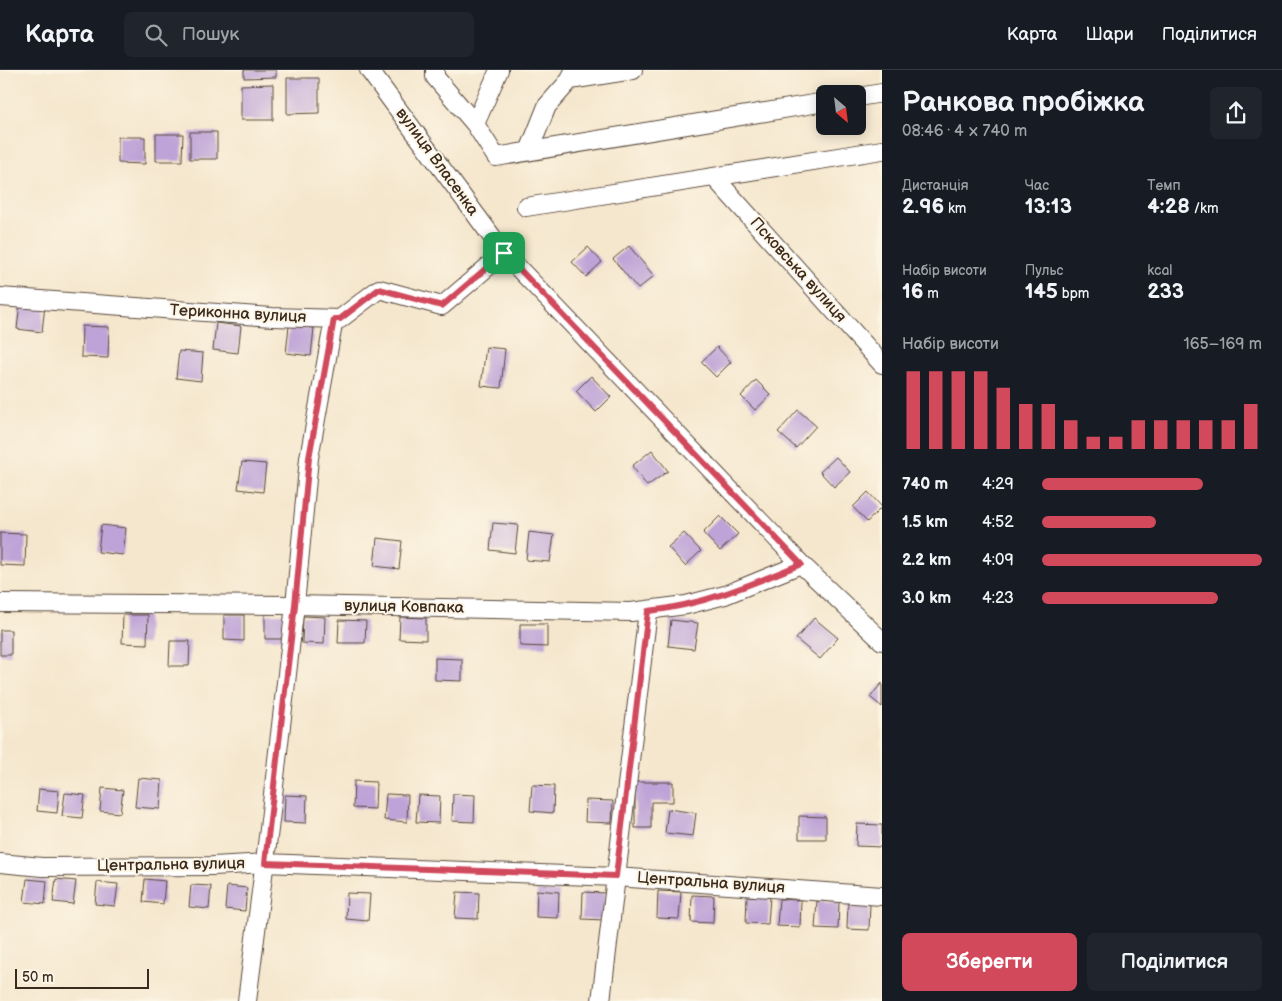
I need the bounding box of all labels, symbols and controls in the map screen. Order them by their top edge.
search box [124,12,474,57]
text: Карта [25,20,94,49]
icon: search [142,21,170,49]
text: Пошук [182,23,239,46]
text: Карта [1007,24,1057,45]
text: Шари [1085,24,1134,45]
text: Поділитися [1162,24,1257,45]
north arrow [816,85,866,135]
map controls [816,85,866,135]
text: Ранкова пробіжка [902,86,1144,119]
button: share [1210,87,1262,139]
street label: вулиця Власенка [392,104,483,220]
text: 08:46 · 4 × 740 m [902,122,1027,141]
text: Дистанція [902,177,969,194]
text: Час [1025,177,1049,194]
text: Темп [1147,177,1181,194]
text: 2.96 [902,194,944,219]
text: 13:13 [1025,194,1072,219]
text: 4:28 [1147,194,1190,219]
text: km [944,200,966,217]
text: /km [1190,200,1218,217]
street label: Псковська вулиця [746,214,850,326]
pin [483,232,525,274]
icon: arrive [490,239,518,267]
text: Набір висоти [902,262,987,279]
text: Пульс [1025,262,1063,279]
text: kcal [1147,262,1172,279]
text: 16 [902,279,924,304]
text: 145 [1025,279,1058,304]
text: 233 [1147,279,1184,304]
text: m [924,285,939,302]
text: bpm [1058,285,1089,302]
street label: Териконна вулиця [169,301,307,327]
text: Набір висоти [902,335,999,354]
text: 165–169 m [1184,335,1262,354]
text: 740 m [902,475,948,494]
text: 4:29 [982,475,1014,494]
text: 1.5 km [902,513,948,532]
text: 4:52 [982,513,1014,532]
text: 2.2 km [902,551,951,570]
text: 4:09 [982,551,1014,570]
text: 3.0 km [902,589,951,608]
text: 4:23 [982,589,1014,608]
street label: вулиця Ковпака [344,596,465,618]
street label: Центральна вулиця [97,854,245,876]
street label: Центральна вулиця [636,868,786,898]
button: Зберегти [902,933,1077,991]
button: Поділитися [1087,933,1262,991]
scale bar [15,966,149,989]
text: 50 m [22,969,54,986]

